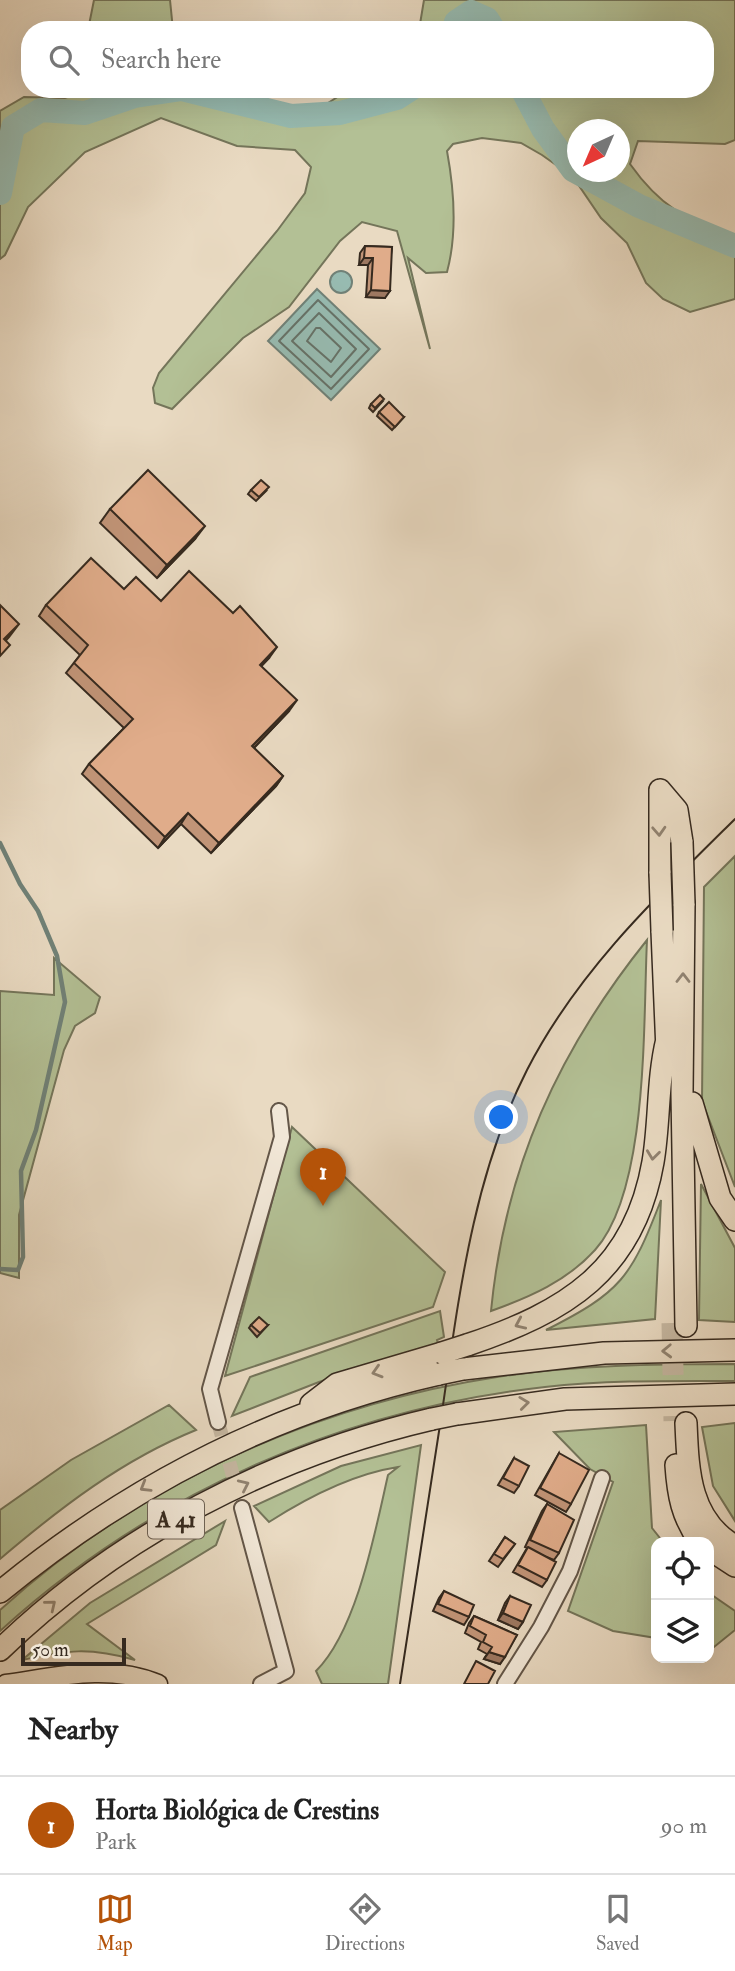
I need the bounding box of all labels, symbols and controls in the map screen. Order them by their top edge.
search box [21,21,714,98]
icon: search [45,41,83,79]
text: Search here [101,44,221,76]
north arrow [567,119,630,182]
one-way arrow [651,826,666,837]
one-way arrow [676,972,691,983]
your location [484,1100,518,1134]
pin: 1 [300,1148,346,1206]
one-way arrow [645,1150,660,1161]
one-way arrow [515,1316,527,1330]
one-way arrow [661,1344,672,1359]
one-way arrow [371,1364,383,1379]
one-way arrow [518,1395,530,1410]
one-way arrow [140,1479,153,1492]
one-way arrow [237,1479,249,1493]
road number: A 41 [148,1500,204,1538]
map controls [651,1537,714,1663]
button: locate [651,1537,714,1600]
one-way arrow [44,1600,56,1613]
button: layers [651,1600,714,1663]
scale bar [21,1635,126,1667]
text: 50 m [32,1638,69,1662]
text: Nearby [28,1711,118,1748]
text: Horta Biológica de Crestins [95,1795,379,1827]
text: 1 [47,1811,55,1840]
text: 90 m [661,1811,707,1840]
text: Park [95,1827,137,1856]
tab: Map [96,1890,134,1956]
tab: Directions [325,1890,405,1956]
tab: Saved [596,1890,639,1956]

